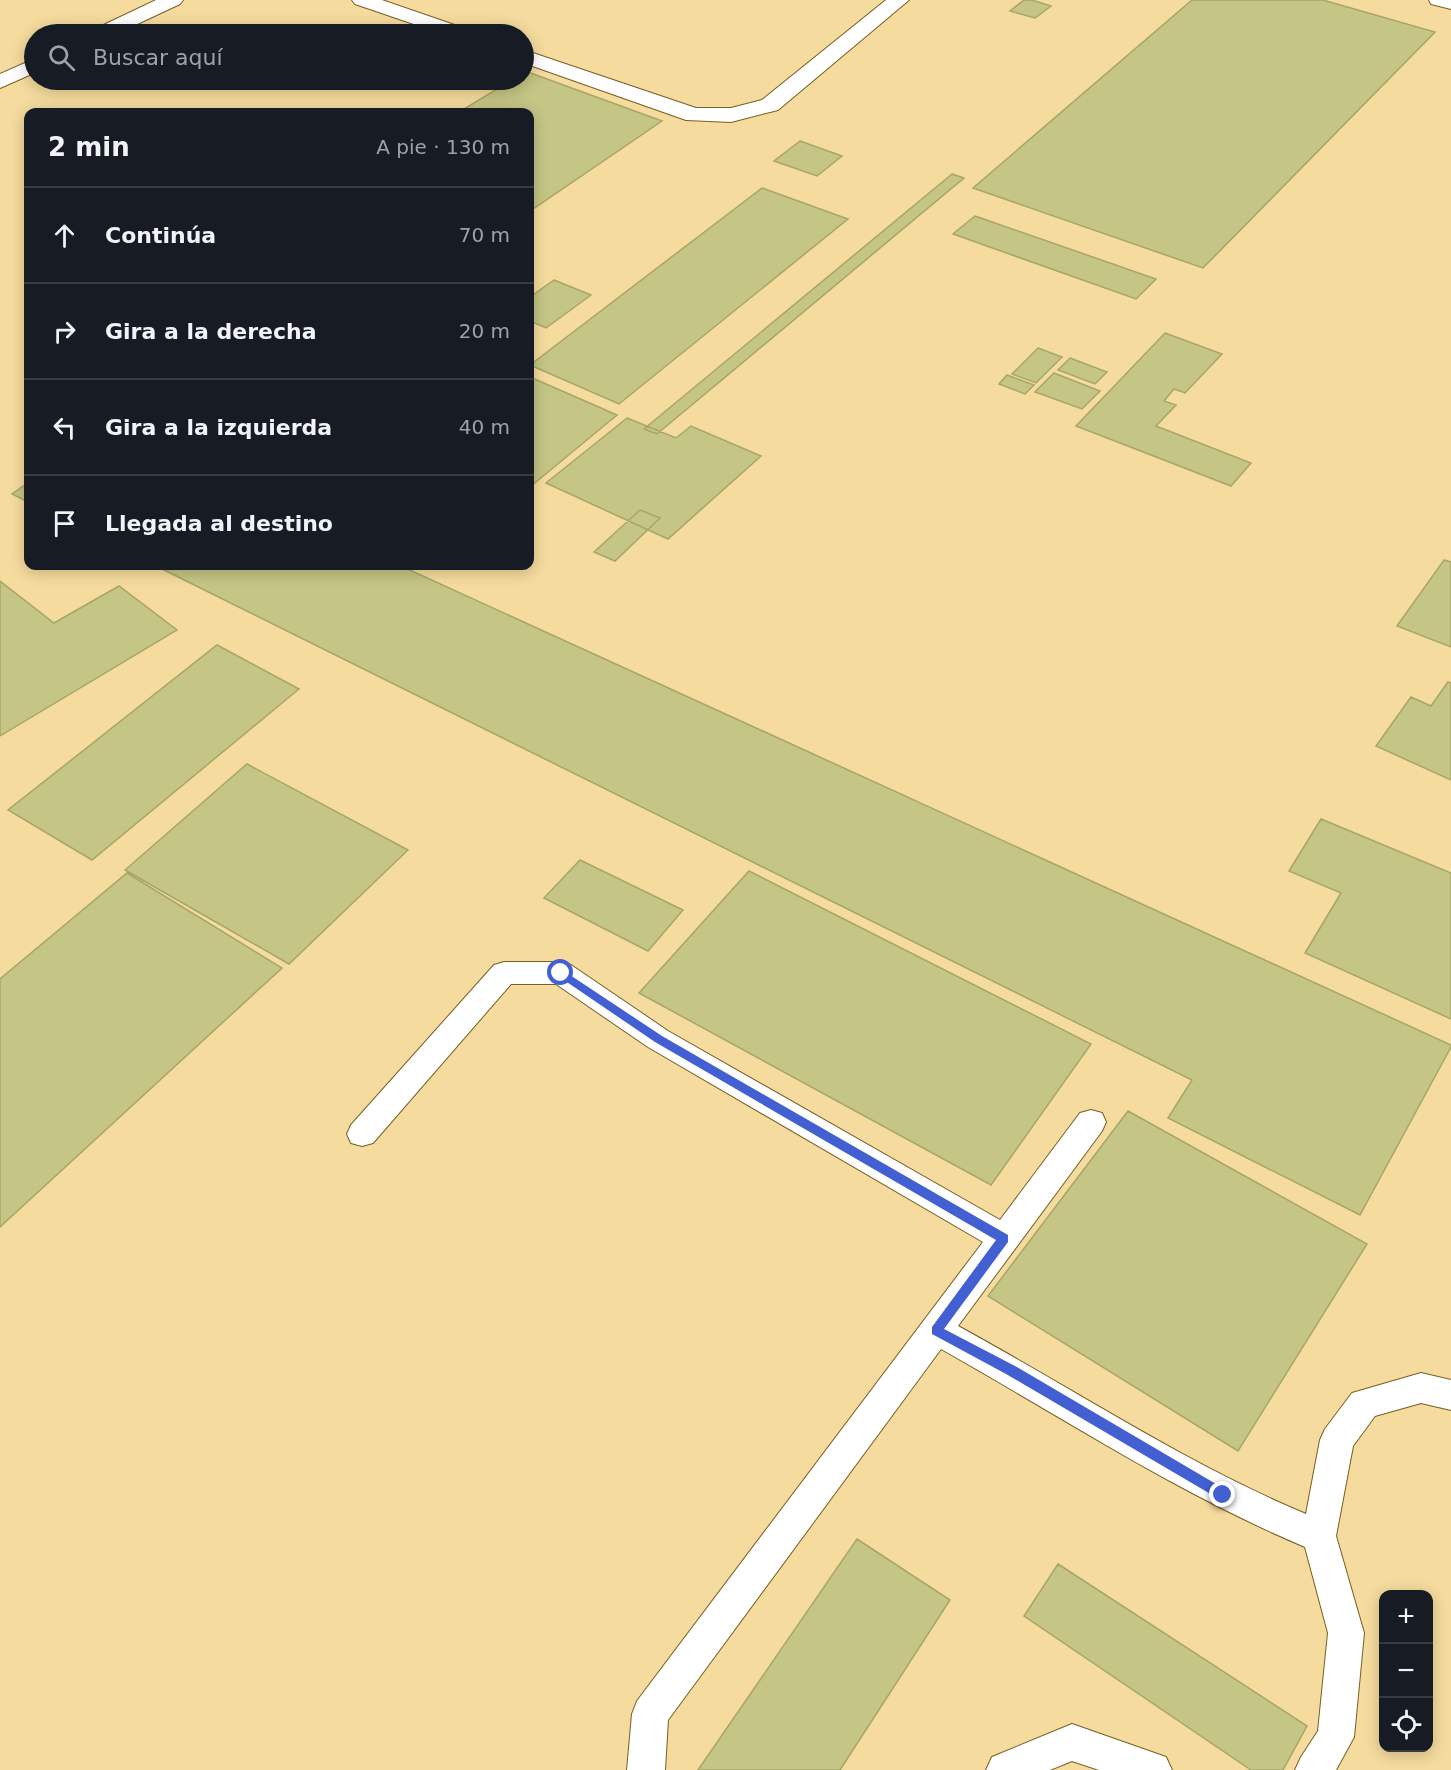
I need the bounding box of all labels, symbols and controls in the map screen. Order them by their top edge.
search box [24,24,534,90]
icon: search [45,41,78,74]
text: Buscar aquí [93,45,223,70]
text: 2 min [48,132,130,162]
text: A pie · 130 m [376,135,510,159]
icon: ahead [48,219,81,252]
text: Continúa [105,223,216,248]
text: 70 m [459,223,510,247]
icon: right [48,315,81,348]
text: Gira a la derecha [105,319,317,344]
text: 20 m [459,319,510,343]
icon: left [48,411,81,444]
text: Gira a la izquierda [105,415,332,440]
text: 40 m [459,415,510,439]
icon: arrive [48,507,81,540]
text: Llegada al destino [105,511,333,536]
route start [547,959,573,985]
route end [1209,1481,1235,1507]
map controls [1379,1590,1433,1752]
button: + [1379,1590,1433,1644]
button: − [1379,1644,1433,1698]
button: locate [1379,1698,1433,1752]

